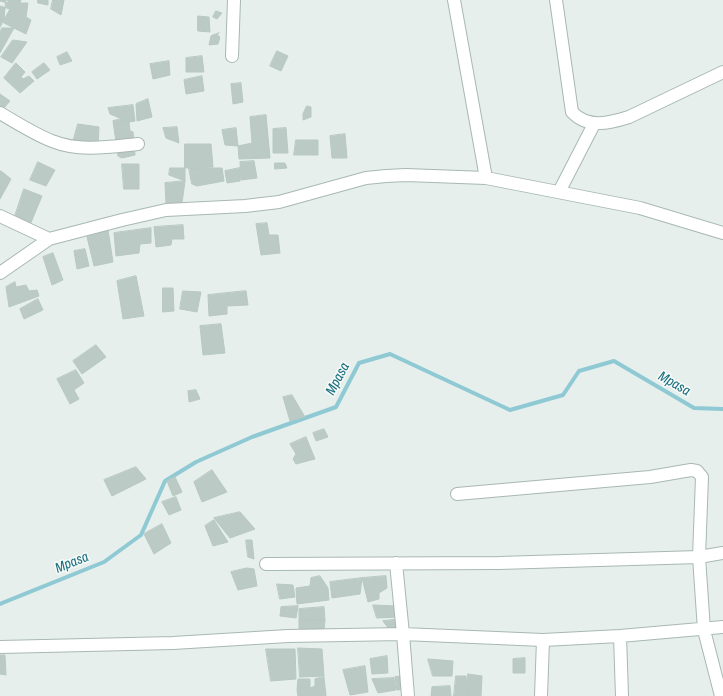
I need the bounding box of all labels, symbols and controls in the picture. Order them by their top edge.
water label: Mpasa [322,360,354,398]
water label: Mpasa [655,368,693,400]
water label: Mpasa [53,549,91,577]

